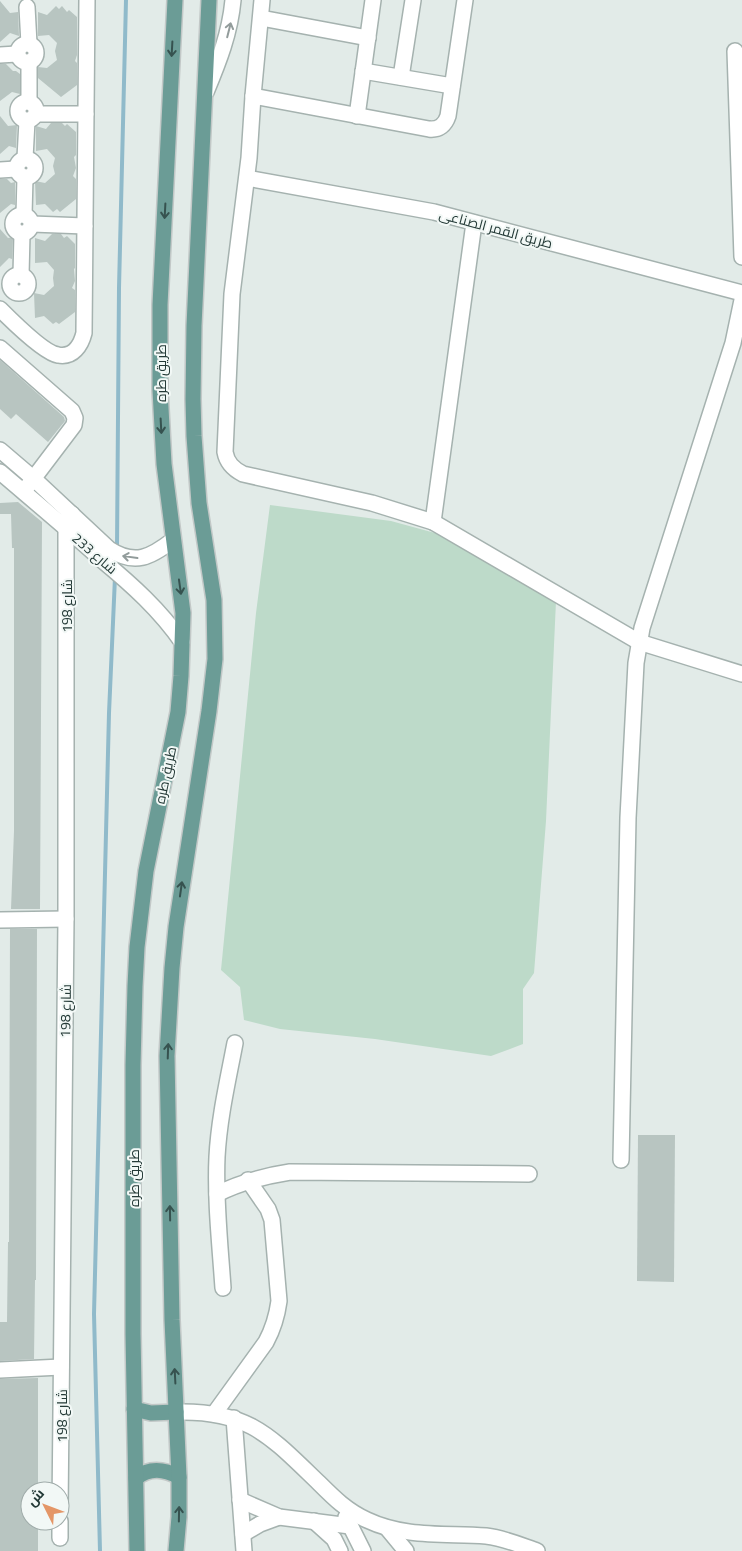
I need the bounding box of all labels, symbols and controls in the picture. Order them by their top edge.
one-way arrow [225,23,234,39]
one-way arrow [168,40,177,56]
one-way arrow [160,203,169,219]
street label: طريق القمر الصناعى [437,203,555,253]
street label: طريق طره [150,344,171,402]
one-way arrow [157,418,166,434]
street label: شارع 233 [68,527,122,579]
one-way arrow [122,552,138,562]
street label: شارع 198 [56,579,77,633]
one-way arrow [175,579,185,595]
street label: طريق طره [149,745,181,805]
one-way arrow [176,881,186,897]
street label: شارع 198 [54,984,76,1038]
one-way arrow [163,1043,172,1059]
street label: طريق طره [123,1149,144,1207]
one-way arrow [166,1206,175,1222]
one-way arrow [170,1368,180,1384]
street label: شارع 198 [51,1389,72,1443]
north arrow [20,1481,70,1531]
text: ش [21,1483,49,1511]
one-way arrow [174,1506,184,1522]

